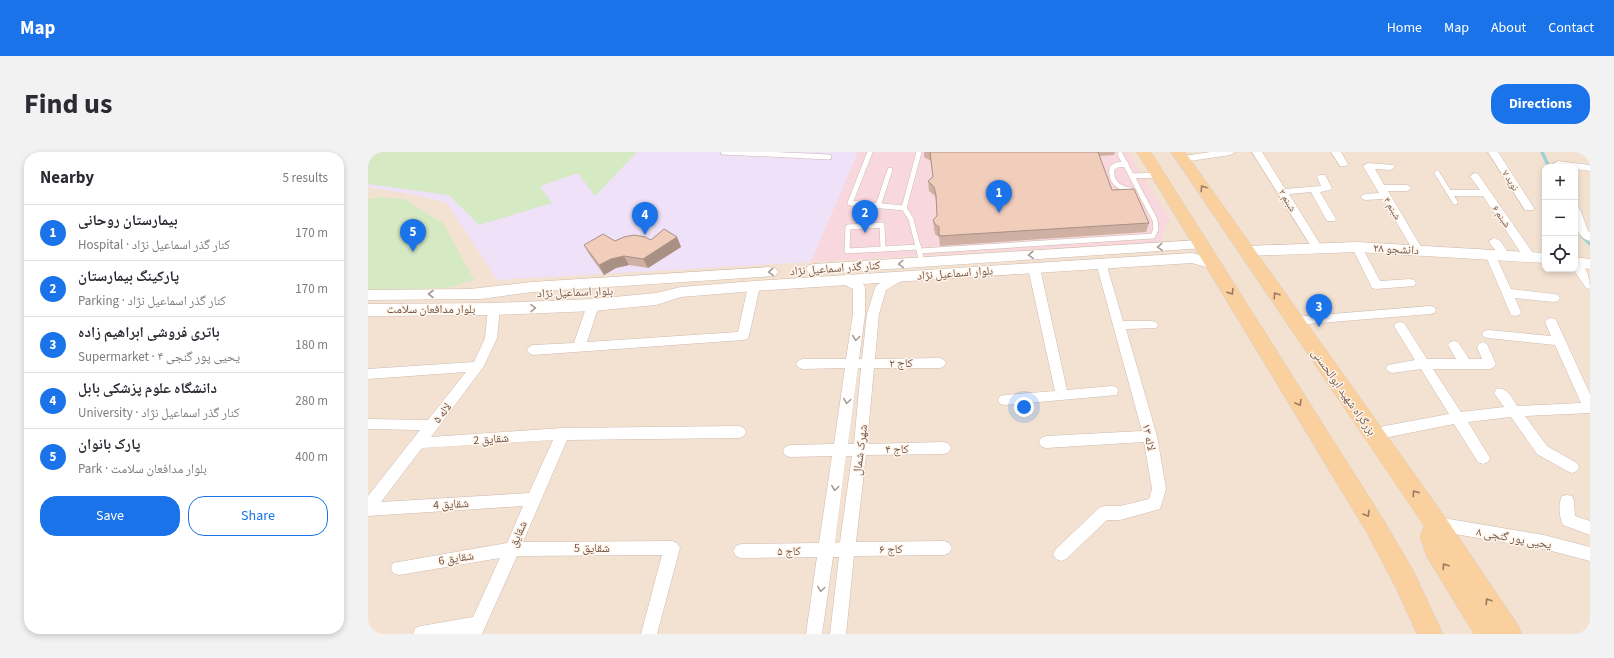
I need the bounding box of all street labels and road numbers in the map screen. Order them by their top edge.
street label: نوید ۷ [1498,167,1522,194]
street label: شبنم ۲ [1275,187,1300,215]
street label: شبنم ۴ [1380,195,1405,223]
street label: شبنم ۶ [1489,203,1514,231]
street label: دانشجو ۲۸ [1373,240,1419,259]
street label: کنار گذر اسماعیل نژاد [789,257,881,280]
street label: بلوار اسماعیل نژاد [916,262,994,285]
street label: بلوار اسماعیل نژاد [537,283,613,302]
street label: بلوار مدافعان سلامت [387,301,475,318]
street label: بزرگراه شهید ابوالحسنی [1307,345,1380,439]
street label: کاج ۲ [889,355,913,372]
street label: لاله ۵ [429,399,456,427]
street label: لاله ۱۳ [1137,422,1160,452]
street label: شهرک شمال [849,423,872,477]
street label: شقايق 2 [473,430,510,449]
street label: کاج ۴ [885,441,909,458]
street label: شقايق 4 [433,495,469,514]
street label: شقايق [505,518,532,550]
street label: یحیی پور گنجی ۸ [1475,523,1553,554]
street label: شقايق 5 [574,540,610,557]
street label: کاج ۶ [879,541,903,558]
street label: کاج ۵ [777,543,801,560]
street label: شقايق 6 [437,547,475,570]

